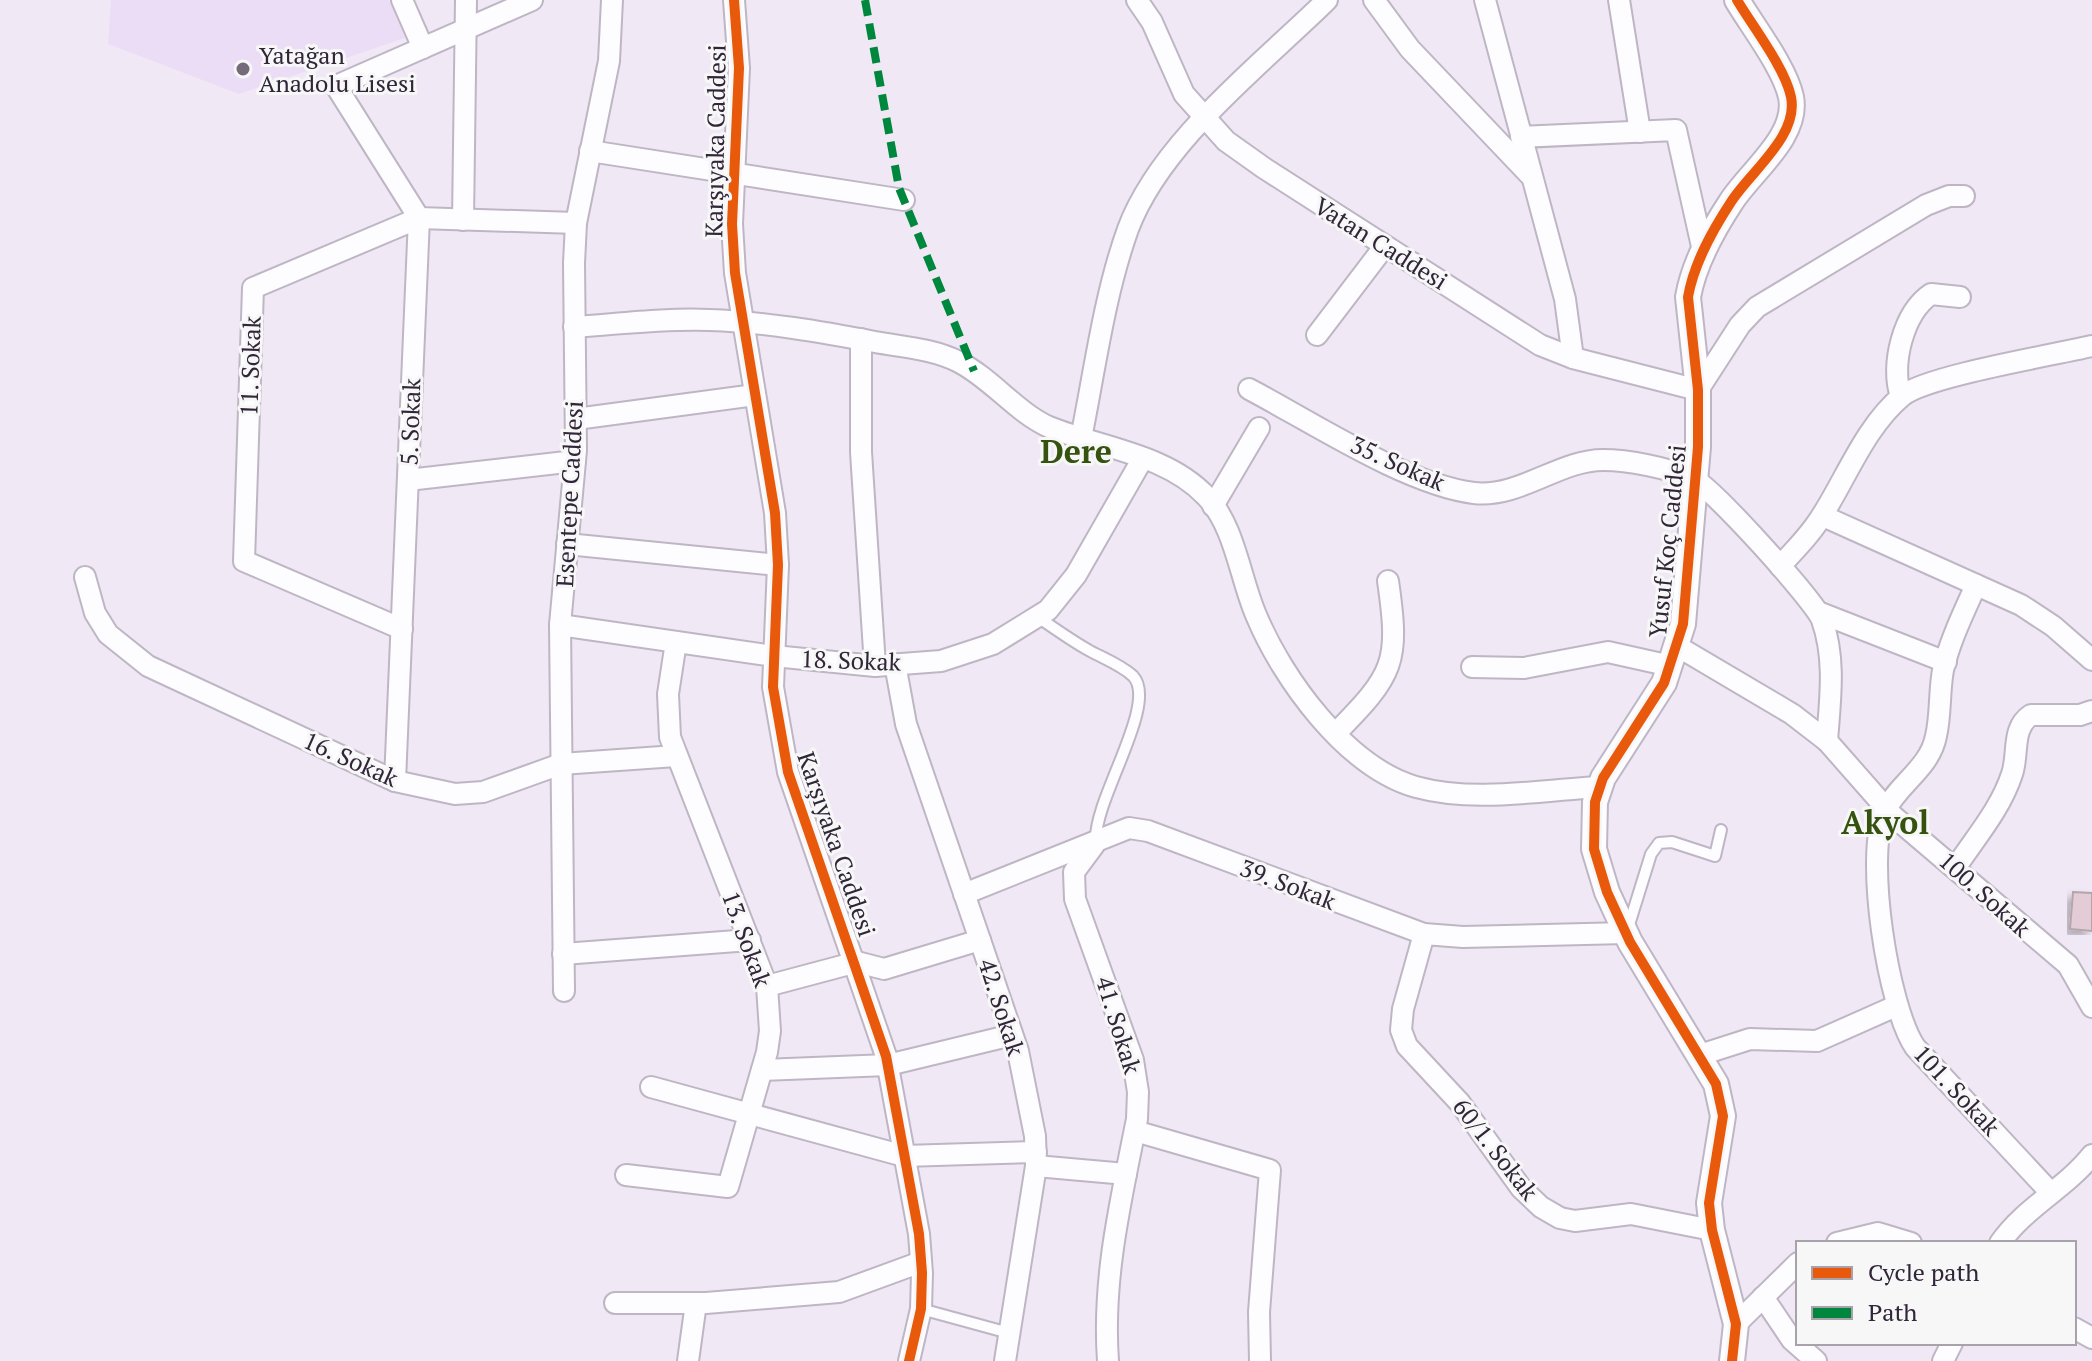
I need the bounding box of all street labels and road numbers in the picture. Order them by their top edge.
street label: Karşıyaka Caddesi [697,44,733,238]
street label: Vatan Caddesi [1308,189,1454,297]
street label: 11. Sokak [232,315,268,417]
street label: 5. Sokak [392,377,428,466]
street label: Esentepe Caddesi [548,400,590,588]
street label: 35. Sokak [1346,428,1451,498]
street label: Yusuf Koç Caddesi [1641,443,1693,639]
street label: 18. Sokak [800,642,902,678]
street label: 16. Sokak [299,724,404,794]
street label: Karşıyaka Caddesi [790,747,884,941]
street label: 100. Sokak [1932,844,2038,944]
street label: 39. Sokak [1235,851,1341,917]
street label: 13. Sokak [715,886,779,992]
street label: 42. Sokak [971,954,1033,1060]
street label: 41. Sokak [1089,972,1149,1078]
street label: 101. Sokak [1907,1038,2008,1143]
street label: 60/1. Sokak [1446,1091,1546,1207]

